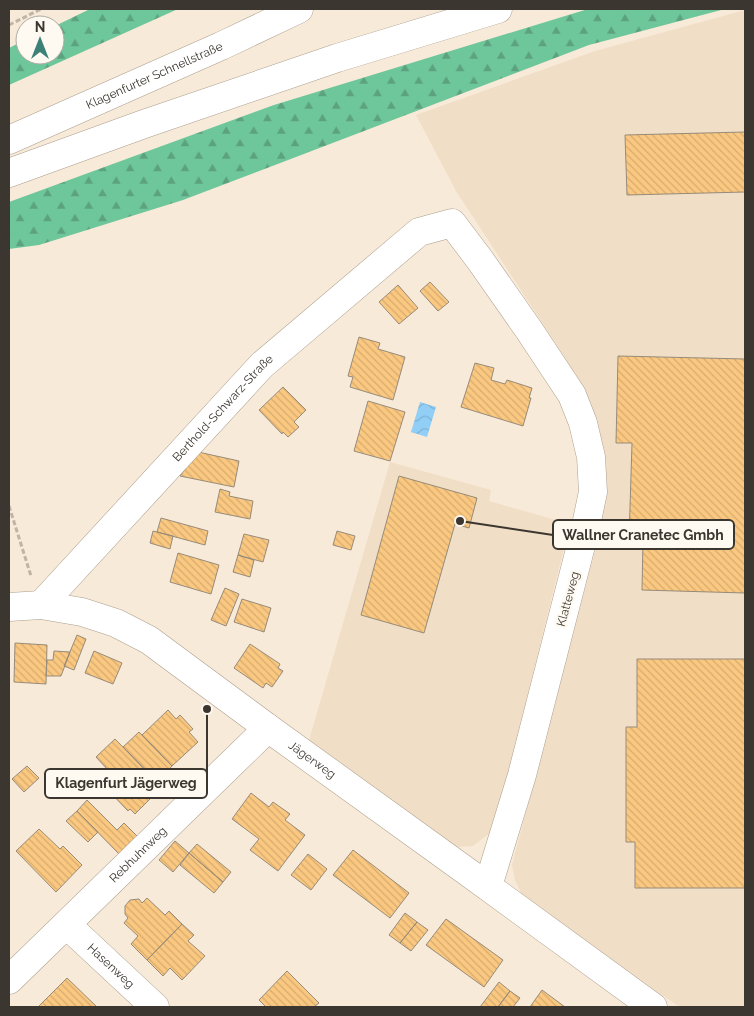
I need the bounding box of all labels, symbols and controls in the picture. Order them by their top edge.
north arrow [15,15,65,65]
text: N [35,19,45,35]
street label: Klagenfurter Schnellstraße [84,39,225,112]
street label: Berthold-Schwarz-Straße [170,352,276,464]
callout: Wallner Cranetec Gmbh [553,520,734,549]
text: Wallner Cranetec Gmbh [562,527,724,543]
street label: Klatteweg [554,570,582,628]
street label: Jägerweg [286,738,339,782]
callout: Klagenfurt Jägerweg [45,769,207,798]
text: Klagenfurt Jägerweg [55,775,197,791]
street label: Rebhuhnweg [107,824,169,885]
street label: Hasenweg [85,941,137,991]

